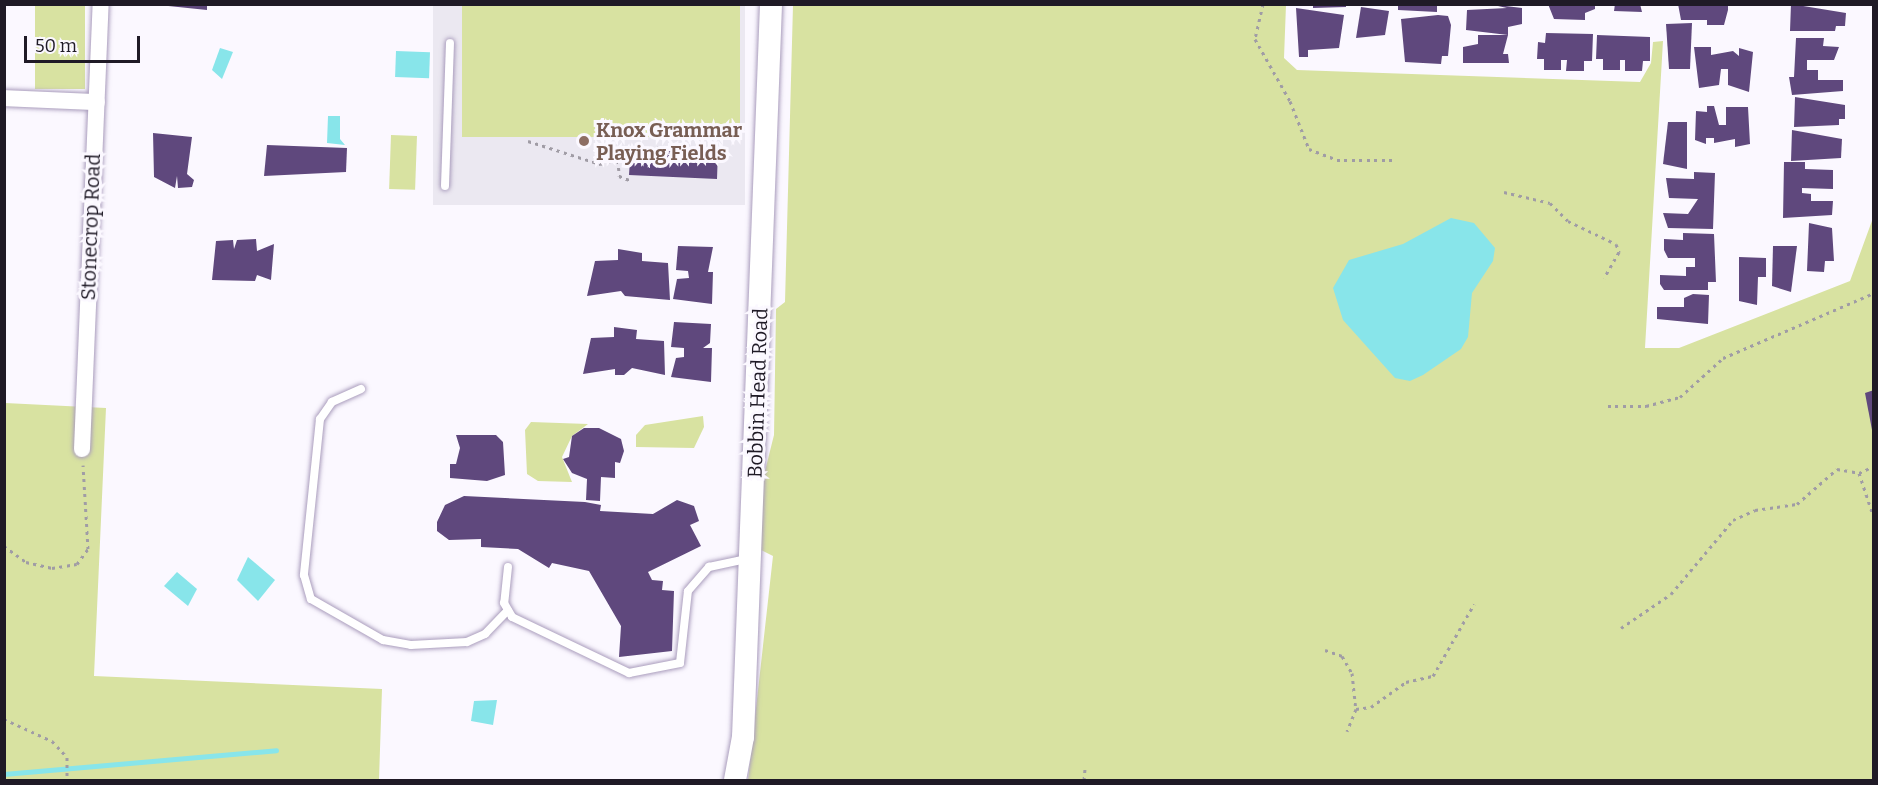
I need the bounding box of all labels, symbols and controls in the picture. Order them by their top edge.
scale bar [27,24,142,62]
text: 50 m [35,35,77,57]
place label: Knox Grammar Playing Fields [596,118,742,165]
marker: Knox Grammar Playing Fields [577,134,591,148]
street label: Stonecrop Road [76,153,106,301]
street label: Bobbin Head Road [743,307,773,479]

